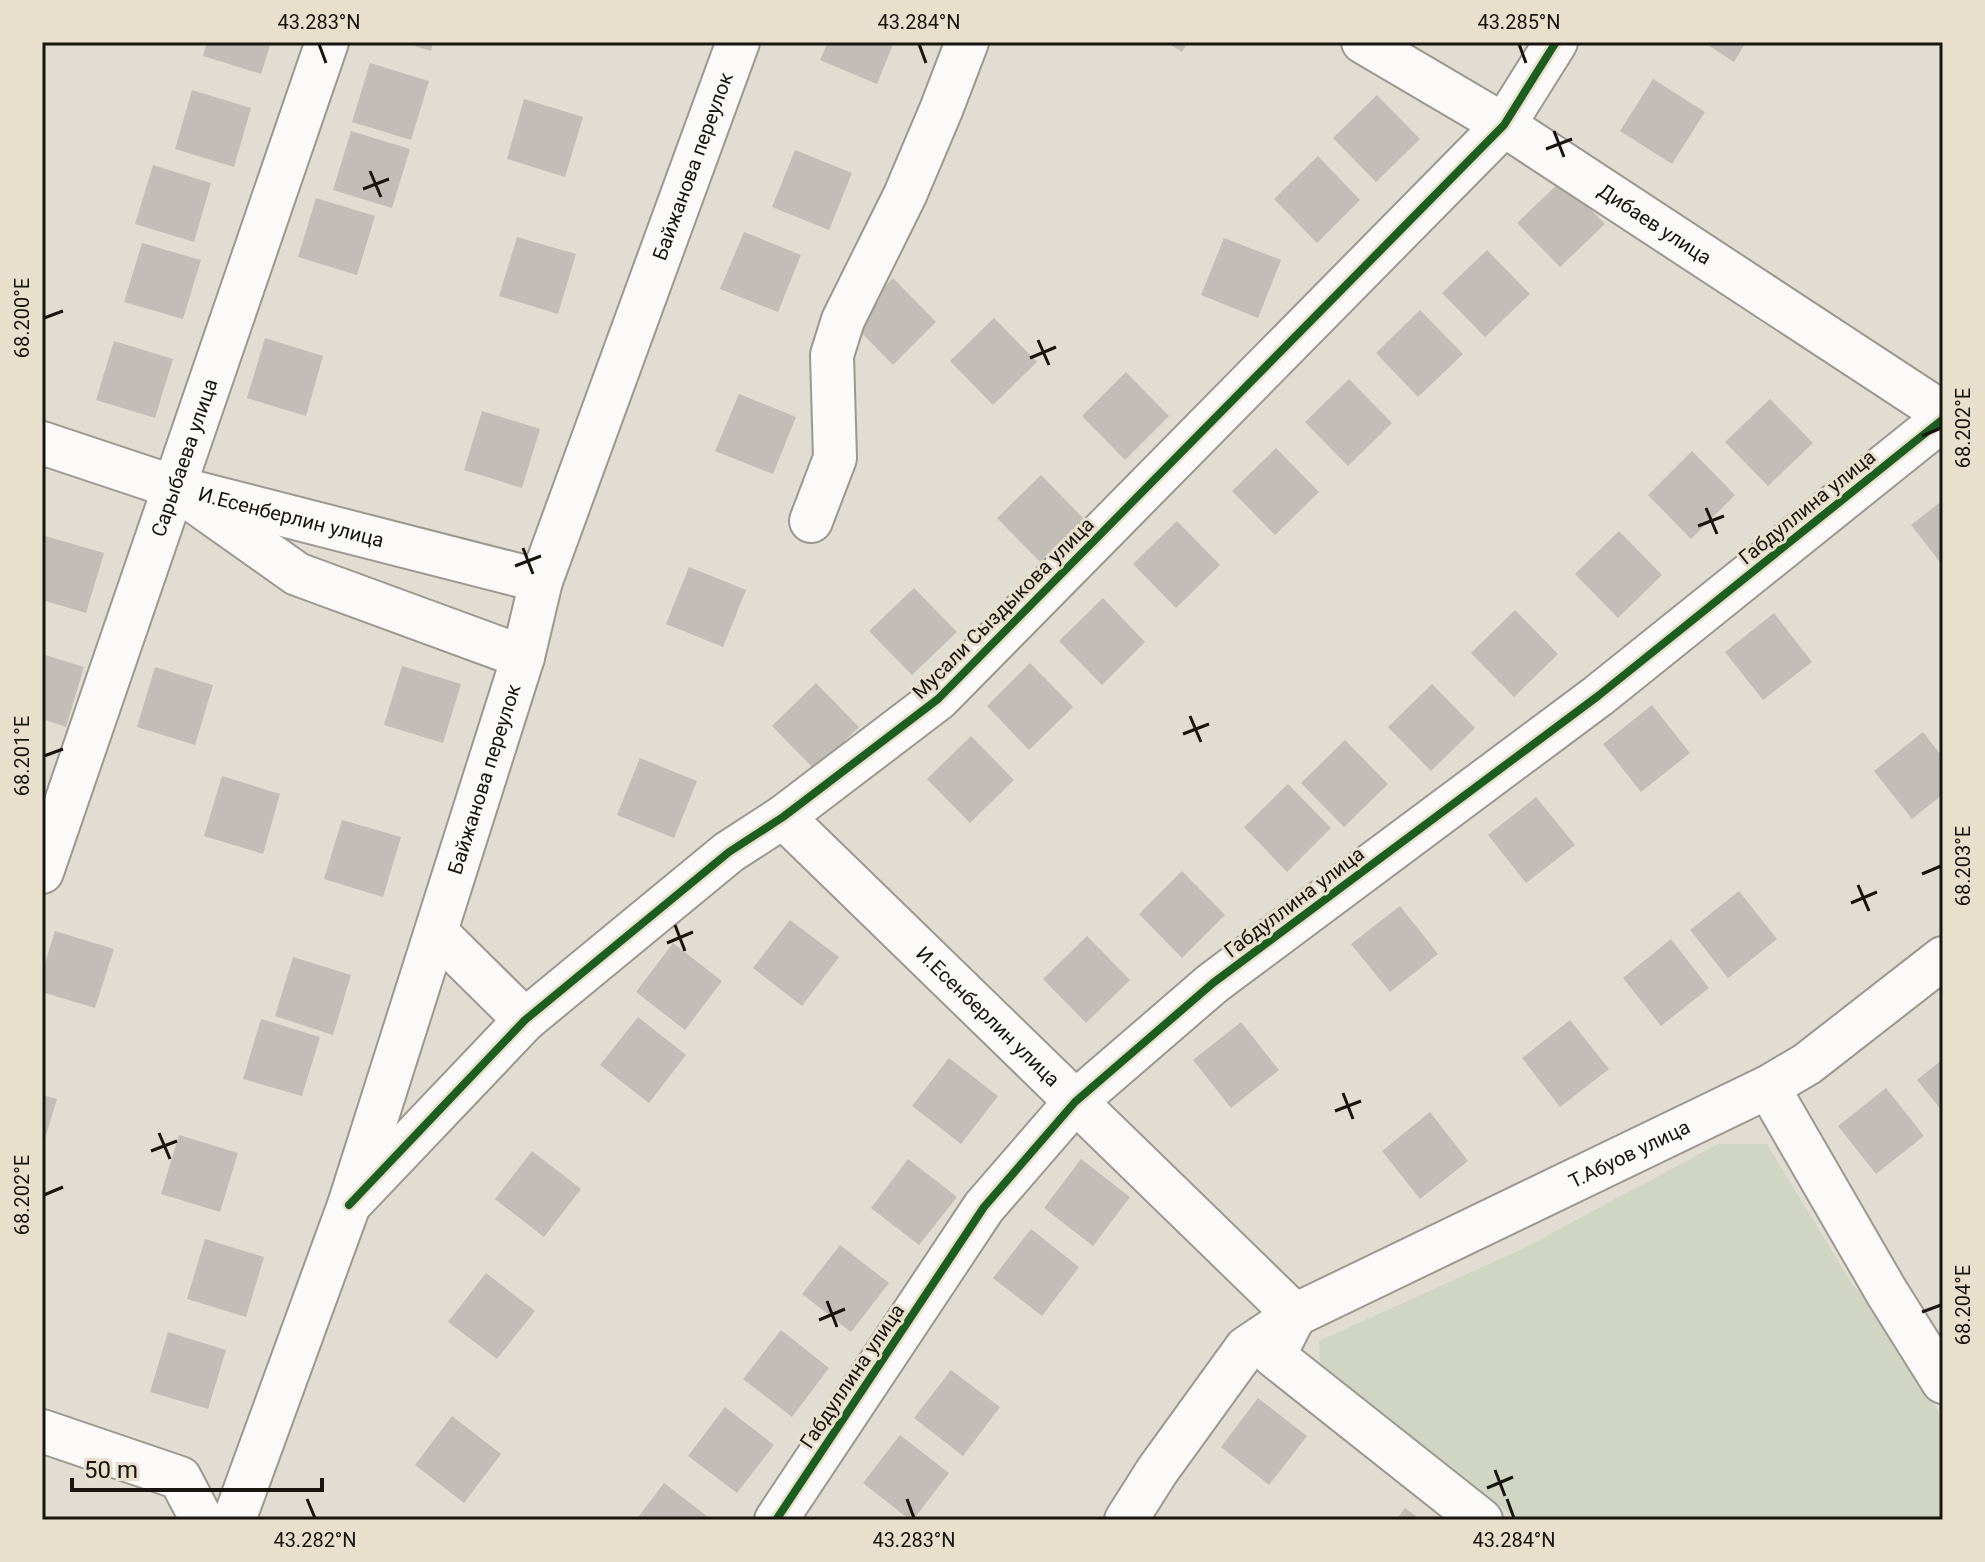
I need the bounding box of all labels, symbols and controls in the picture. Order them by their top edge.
text: 43.283°N [277,10,361,34]
text: 43.284°N [877,10,961,34]
text: 43.285°N [1477,10,1561,34]
street label: Байжанова переулок [647,69,738,263]
street label: Дибаев улица [1594,178,1716,270]
text: 68.200°E [10,278,34,358]
street label: Сарыбаева улица [146,376,222,540]
text: 68.202°E [1951,388,1975,468]
street label: Габдуллина улица [1734,445,1880,569]
street label: И.Есенберлин улица [196,482,386,552]
street label: Мусали Сыздыкова улица [907,512,1099,704]
street label: Байжанова переулок [443,681,526,877]
text: 68.201°E [10,716,34,796]
text: 68.203°E [1951,826,1975,906]
street label: Габдуллина улица [1219,842,1369,962]
street label: И.Есенберлин улица [911,941,1065,1091]
street label: Т.Абуов улица [1565,1115,1694,1193]
text: 68.202°E [10,1155,34,1235]
text: 68.204°E [1951,1265,1975,1345]
street label: Габдуллина улица [795,1299,909,1453]
scale bar [72,1442,322,1492]
text: 50 m [84,1456,138,1484]
text: 43.282°N [273,1528,357,1552]
text: 43.283°N [872,1528,956,1552]
text: 43.284°N [1472,1528,1556,1552]

